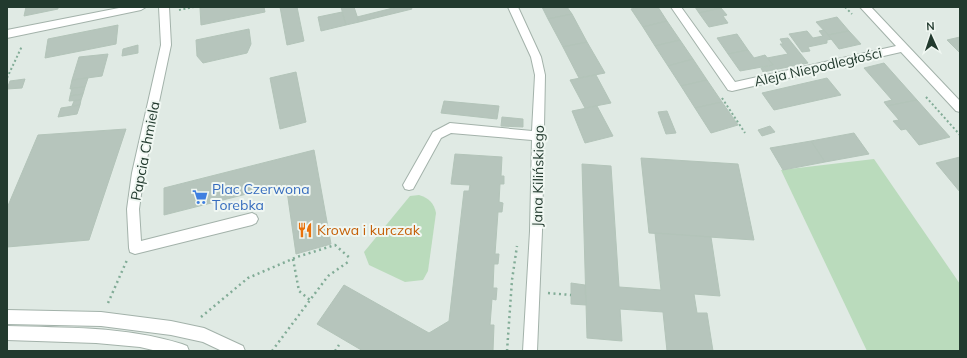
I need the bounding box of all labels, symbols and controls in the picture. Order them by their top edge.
north arrow [911,16,951,56]
text: N [926,19,935,33]
street label: Aleja Niepodległości [752,44,884,90]
street label: Papcia Chmiela [127,100,163,202]
street label: Jana Kilińskiego [528,125,548,227]
place label: Plac Czerwona Torebka [212,180,310,214]
supermarket icon: Plac Czerwona Torebka [191,188,209,206]
restaurant icon: Krowa i kurczak [296,221,314,239]
place label: Krowa i kurczak [317,221,421,239]

